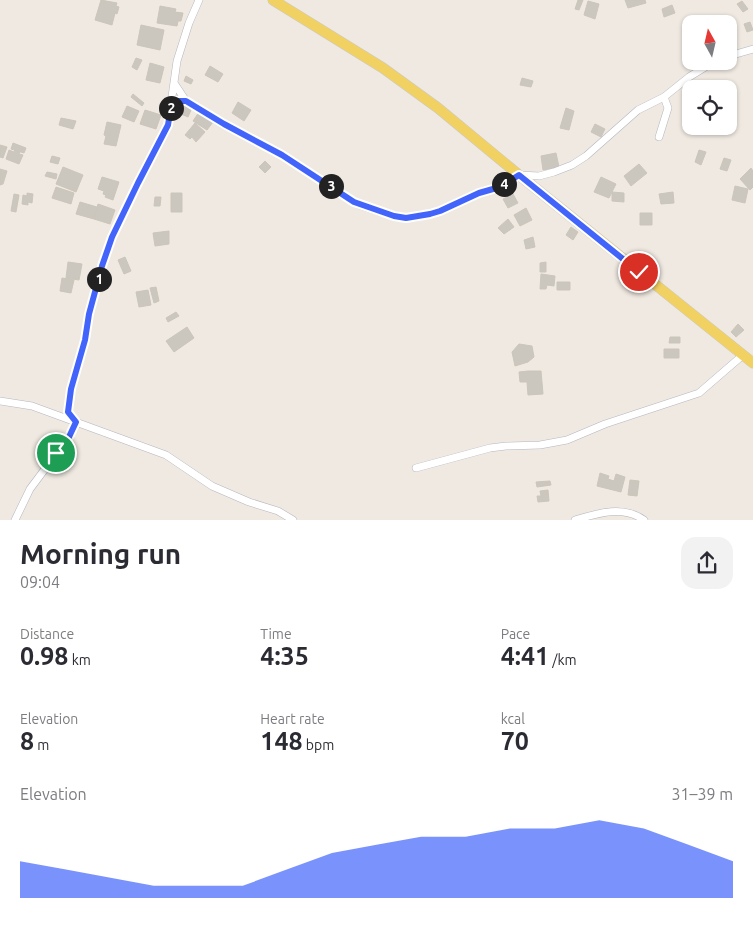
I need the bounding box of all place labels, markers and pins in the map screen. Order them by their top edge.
pin: 2 [158,96,184,120]
pin: 4 [492,172,516,196]
pin: 3 [318,174,344,198]
pin [618,251,660,293]
pin: 1 [86,266,112,292]
pin [35,432,77,474]

